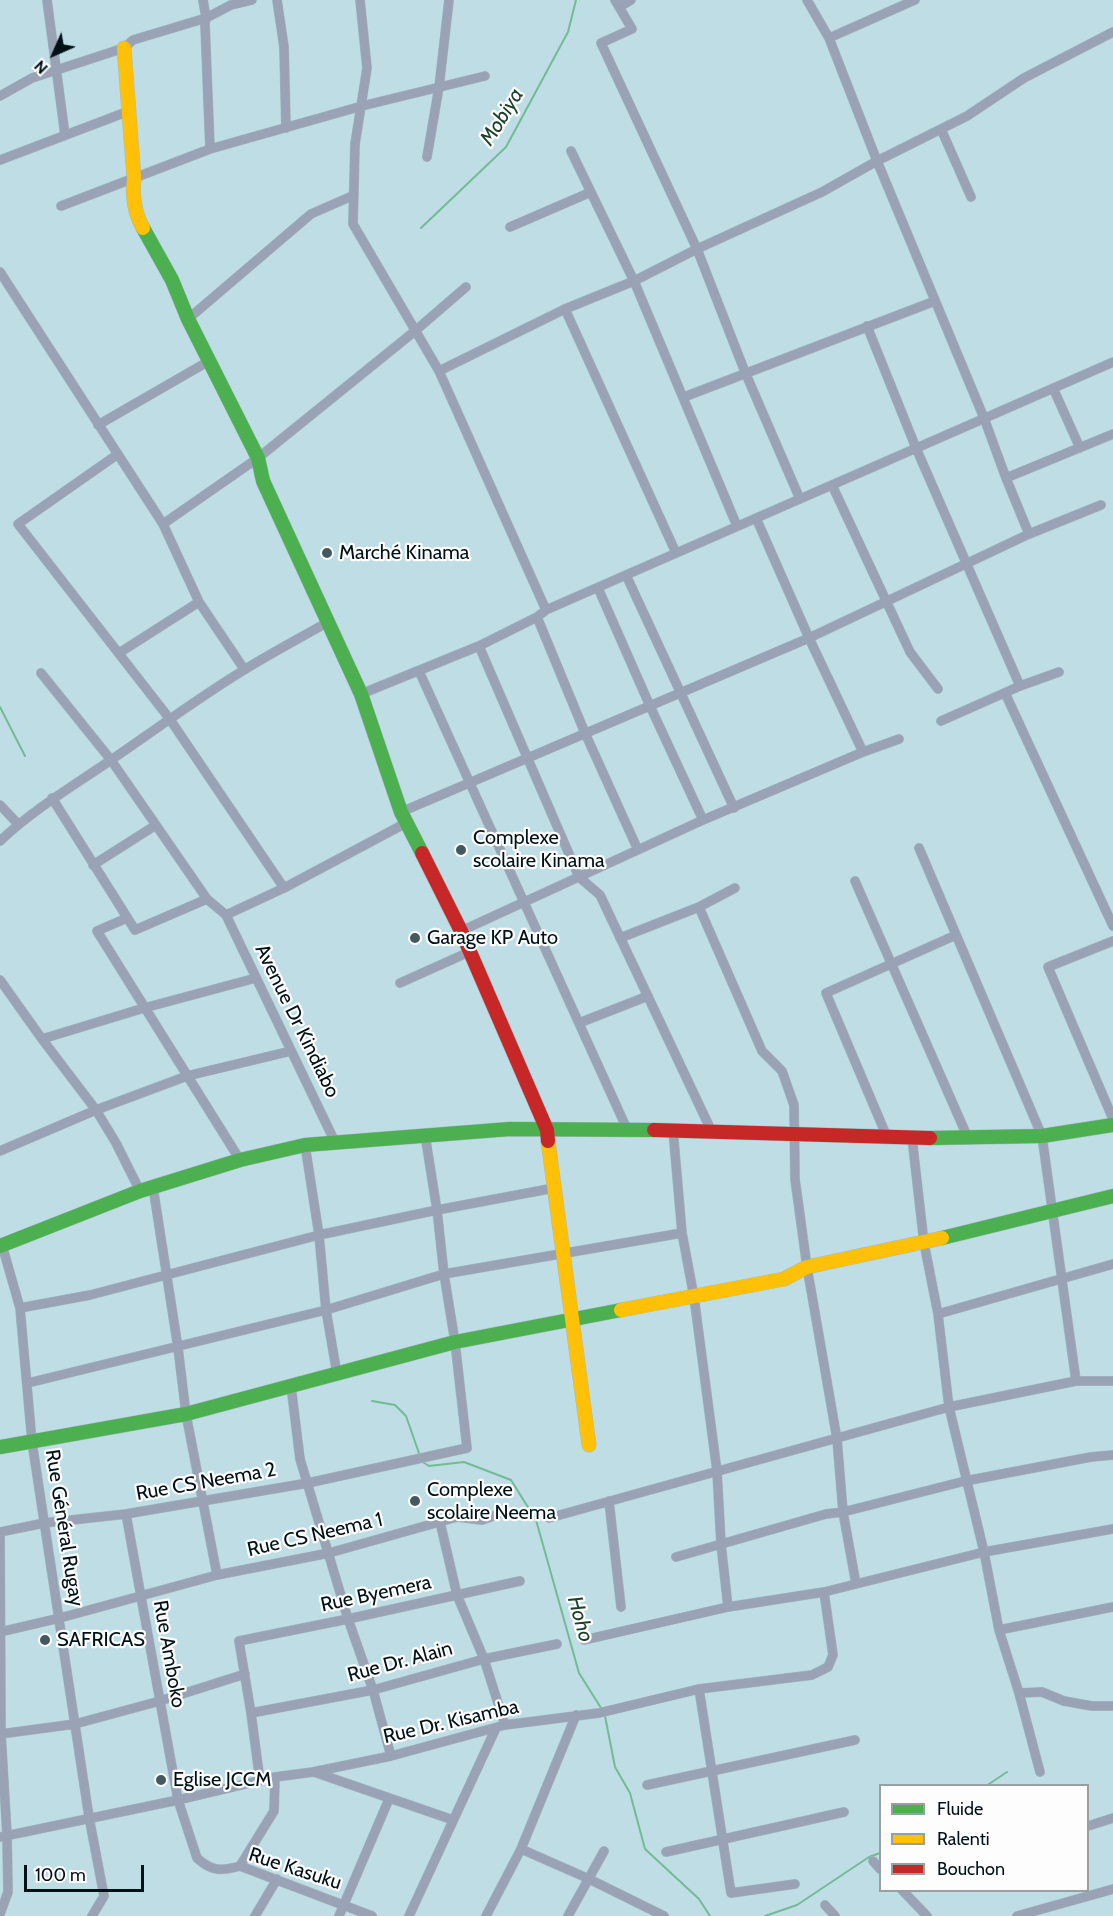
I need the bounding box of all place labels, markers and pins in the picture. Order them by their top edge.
place label: Marché Kinama [339,541,469,565]
marker: Marché Kinama [320,546,334,560]
place label: Complexe scolaire Kinama [473,826,605,873]
marker: Complexe scolaire Kinama [454,843,468,857]
place label: Garage KP Auto [427,926,558,950]
marker: Garage KP Auto [408,931,422,945]
place label: Complexe scolaire Neema [427,1478,556,1525]
marker: Complexe scolaire Neema [408,1494,422,1508]
place label: SAFRICAS [57,1628,145,1652]
marker: SAFRICAS [38,1633,52,1647]
place label: Eglise JCCM [173,1768,271,1792]
marker: Eglise JCCM [154,1773,168,1787]

